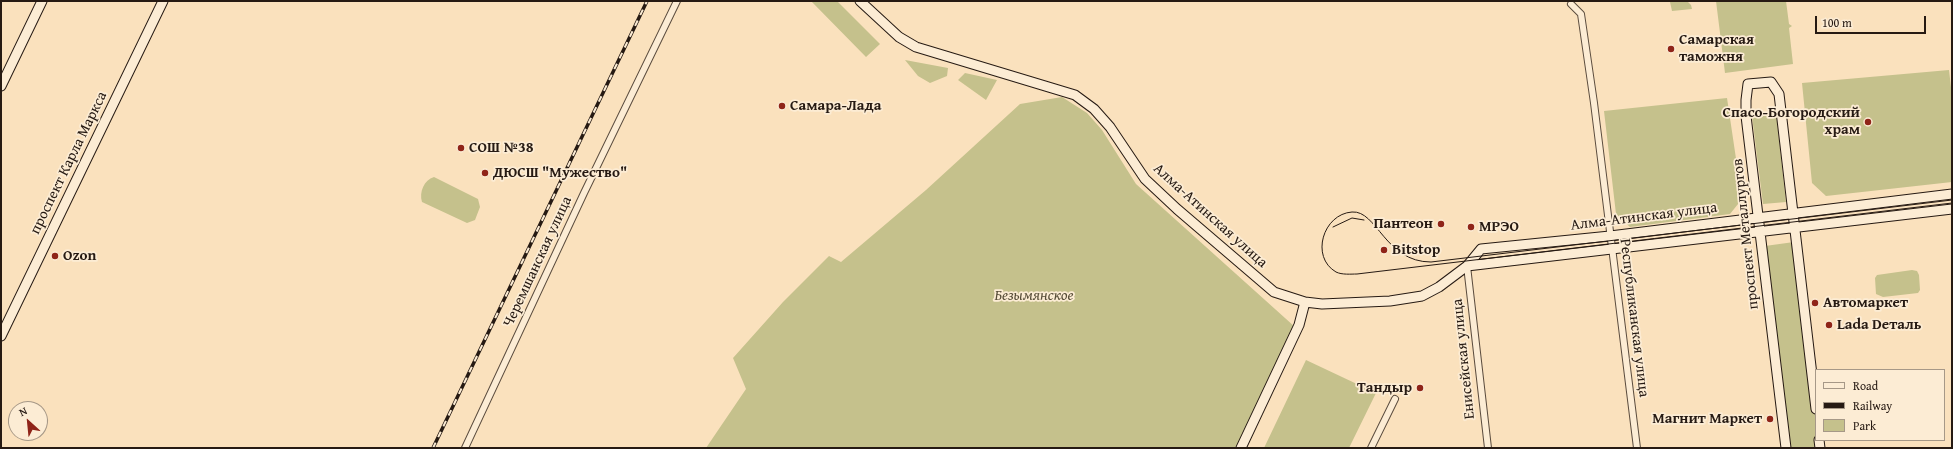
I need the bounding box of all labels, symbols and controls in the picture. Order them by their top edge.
scale bar [1817,8,1928,34]
text: 100 m [1822,14,1852,31]
place label: Самарская таможня [1679,31,1754,66]
marker: Самарская таможня [1666,44,1676,54]
street label: проспект Карла Маркса [27,89,111,237]
place label: Самара-Лада [790,97,881,115]
marker: Самара-Лада [777,101,787,111]
place label: Спасо-Богородский храм [1723,104,1860,139]
marker: Спасо-Богородский храм [1863,117,1873,127]
place label: СОШ №38 [469,139,534,157]
marker: СОШ №38 [456,143,466,153]
street label: проспект Металлургов [1729,158,1763,310]
street label: Алма-Атинская улица [1149,160,1271,272]
place label: ДЮСШ "Мужество" [493,164,627,182]
marker: ДЮСШ "Мужество" [480,168,490,178]
street label: Черемшанская улица [500,194,576,330]
street label: Алма-Атинская улица [1570,199,1718,235]
place label: Пантеон [1373,215,1433,233]
place label: МРЭО [1479,218,1519,236]
marker: Пантеон [1436,219,1446,229]
marker: МРЭО [1466,222,1476,232]
street label: Республиканская улица [1615,238,1653,398]
place label: Bitstop [1392,241,1440,259]
marker: Bitstop [1379,245,1389,255]
place label: Ozon [63,247,96,265]
marker: Ozon [50,251,60,261]
park label: Безымянское [994,287,1074,305]
place label: Автомаркет [1823,294,1908,312]
street label: Енисейская улица [1449,298,1479,420]
marker: Автомаркет [1810,298,1820,308]
place label: Lada Dеталь [1837,316,1921,334]
marker: Lada Dеталь [1824,320,1834,330]
legend [1815,369,1945,441]
text: Road [1853,377,1878,394]
place label: Тандыр [1357,379,1412,397]
marker: Тандыр [1415,383,1425,393]
text: Railway [1853,397,1892,414]
north arrow [8,401,48,441]
text: N [16,402,30,420]
place label: Магнит Маркет [1652,410,1762,428]
marker: Магнит Маркет [1765,414,1775,424]
text: Park [1853,417,1876,434]

